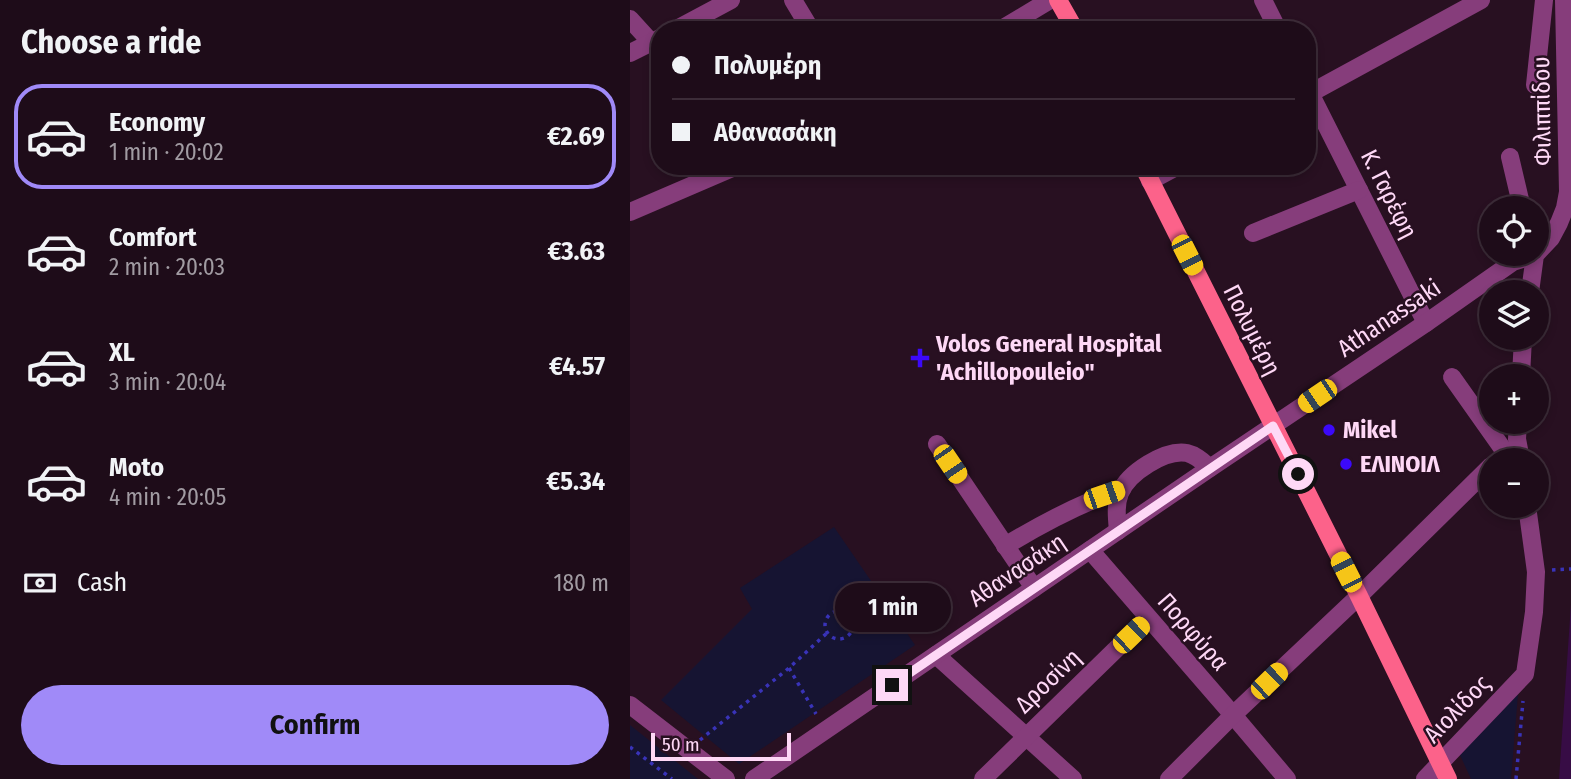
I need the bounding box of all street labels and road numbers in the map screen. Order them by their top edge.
street label: Φιλιππίδου [1527,56,1557,166]
street label: Κ. Γαρέφη [1355,145,1423,243]
street label: Athanassaki [1332,273,1446,363]
street label: Πολυμέρη [1217,280,1287,380]
street label: Αθανασάκη [963,527,1071,613]
street label: Πορφύρα [1152,588,1234,676]
street label: Δροσίνη [1010,643,1086,719]
street label: Αιολίδος [1418,669,1496,749]

